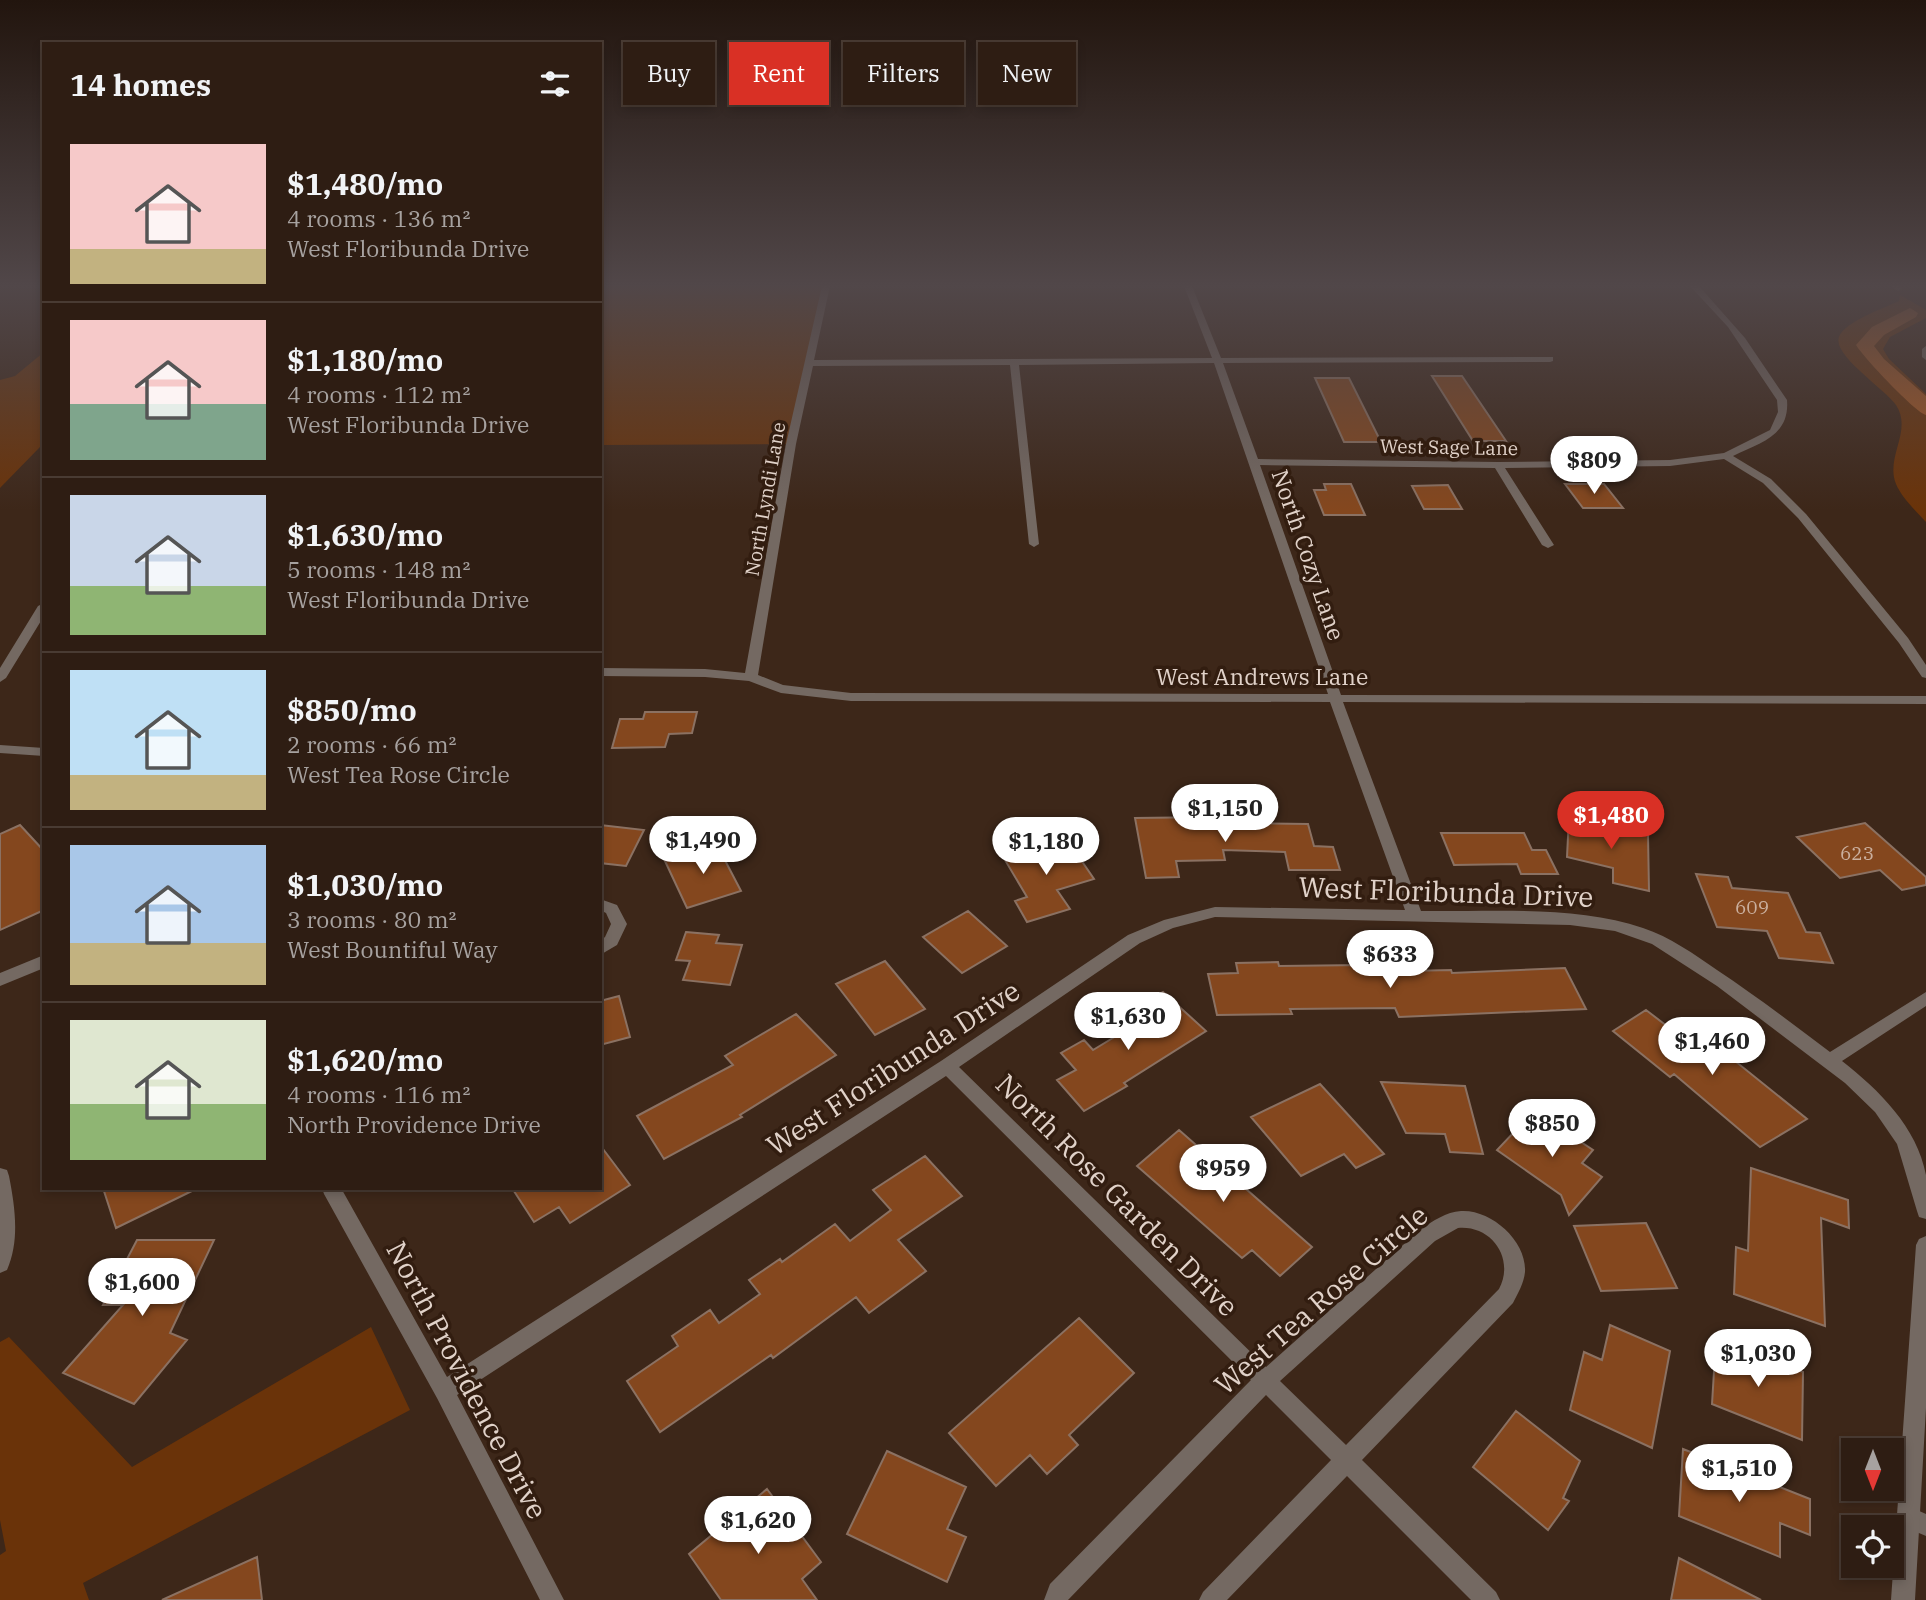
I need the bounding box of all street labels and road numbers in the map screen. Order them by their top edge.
street label: North Lyndi Lane [740,420,790,578]
street label: West Sage Lane [1380,434,1518,460]
street label: North Cozy Lane [1266,465,1352,644]
street label: West Andrews Lane [1156,661,1368,691]
street label: West Floribunda Drive [1298,868,1594,915]
street label: West Floribunda Drive [759,972,1027,1163]
street label: North Rose Garden Drive [988,1065,1247,1324]
street label: West Tea Rose Circle [1206,1197,1435,1403]
street label: North Providence Drive [379,1235,556,1525]

